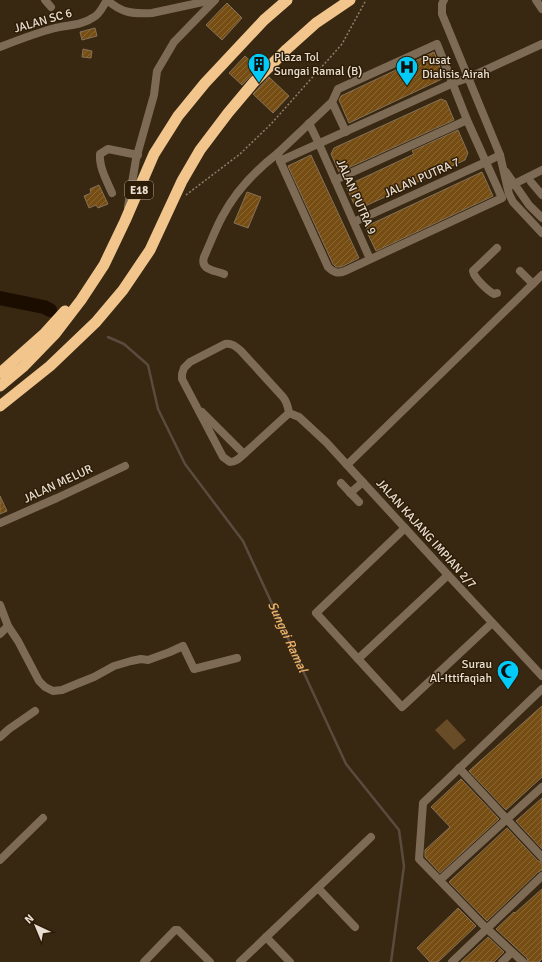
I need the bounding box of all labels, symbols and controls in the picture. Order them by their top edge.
street label: JALAN SC 6 [12,6,74,36]
place label: Plaza Tol Sungai Ramal (B) [274,50,362,79]
building icon: Plaza Tol Sungai Ramal (B) [246,51,272,84]
place label: Pusat Dialisis Airah [422,53,490,82]
hospital icon: Pusat Dialisis Airah [394,54,420,87]
street label: JALAN PUTRA 7 [382,155,462,201]
street label: JALAN PUTRA 9 [333,157,379,237]
road number: E18 [125,181,153,199]
street label: JALAN MELUR [21,461,95,507]
street label: JALAN KAJANG IMPIAN 2/7 [373,476,479,592]
water label: Sungai Ramal [264,599,311,676]
place label: Surau Al-Ittifaqiah [430,657,492,686]
mosque icon: Surau Al-Ittifaqiah [495,658,521,691]
north arrow [16,906,56,946]
text: N [22,912,37,927]

